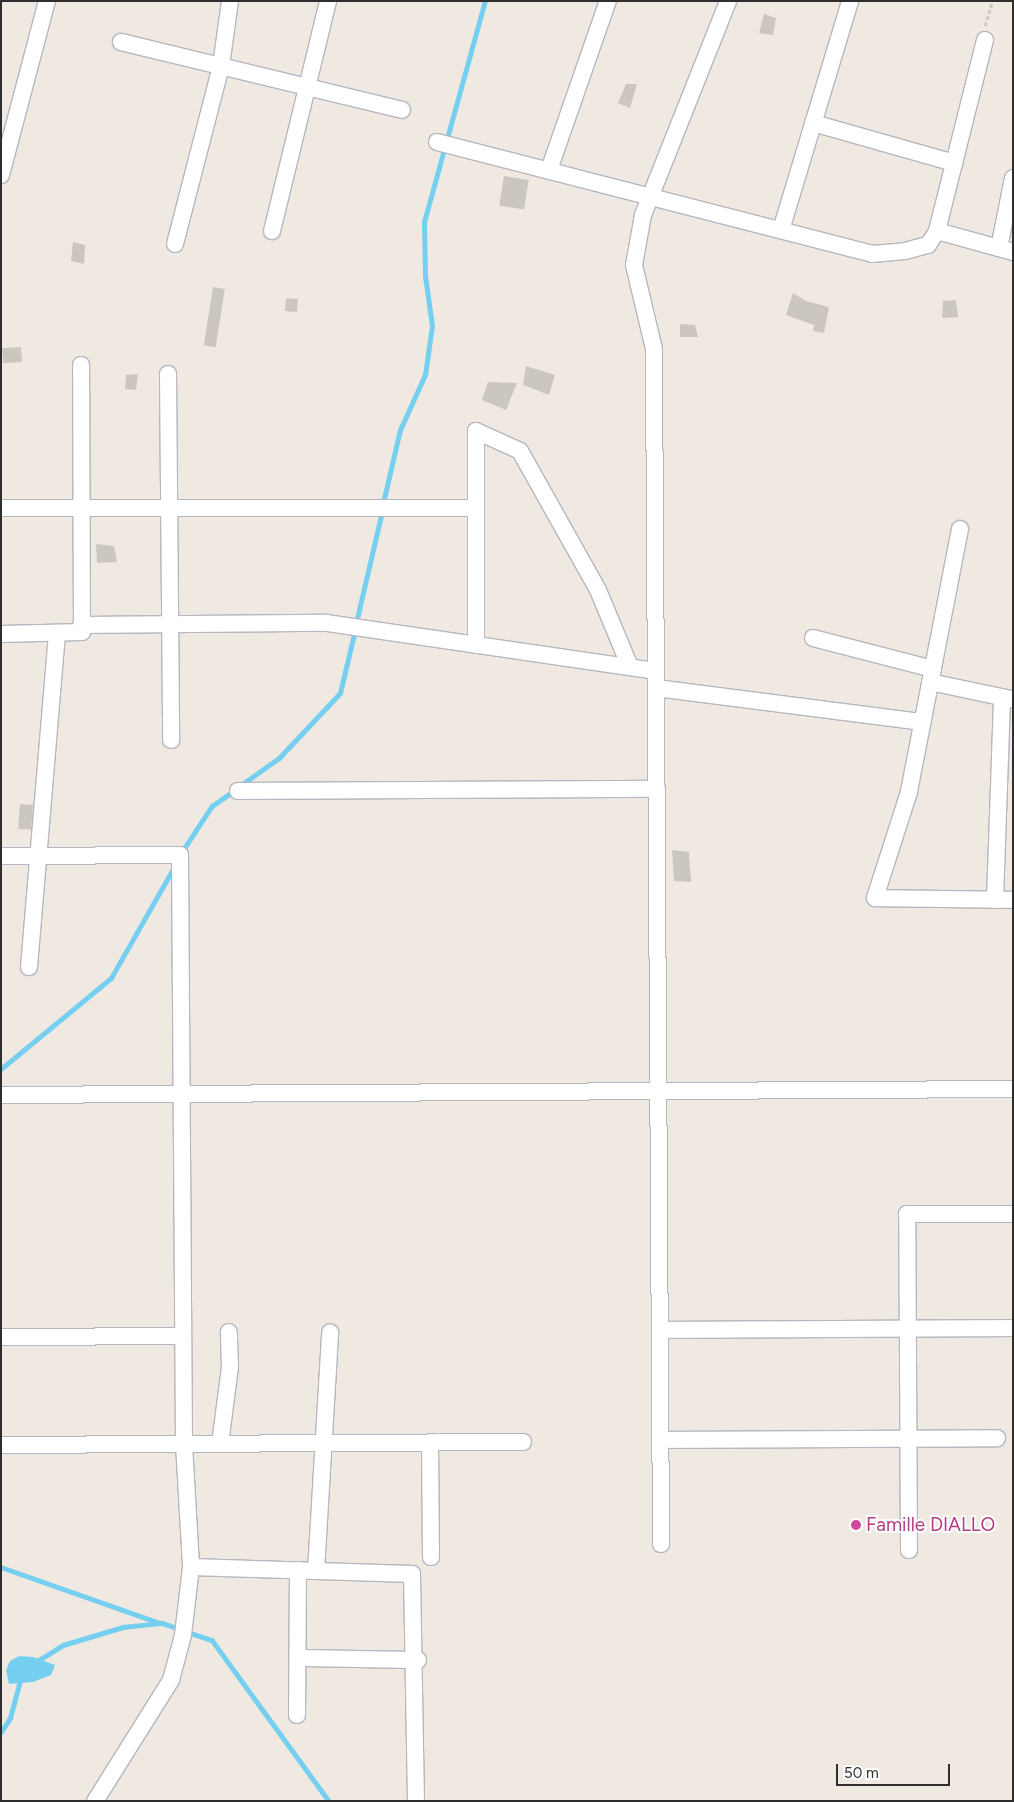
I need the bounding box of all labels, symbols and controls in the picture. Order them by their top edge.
place label: Famille DIALLO [866,1514,995,1536]
marker: Famille DIALLO [850,1519,862,1531]
scale bar [839,1754,953,1786]
text: 50 m [844,1764,879,1782]

